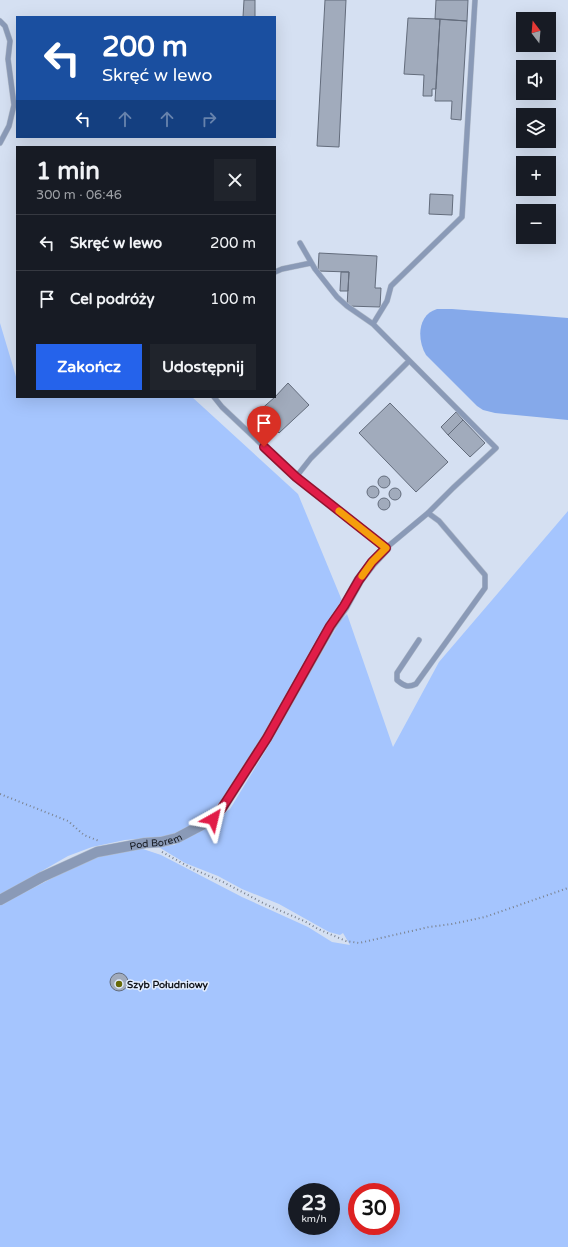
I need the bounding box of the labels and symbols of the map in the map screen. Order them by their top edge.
north arrow [516,12,556,52]
pin [247,406,281,447]
position arrow [192,798,234,840]
street label: Pod Borem [129,831,185,853]
marker: Szyb Południowy [114,979,124,989]
place label: Szyb Południowy [127,979,209,991]
speed limit sign: 30 [348,1183,400,1235]

